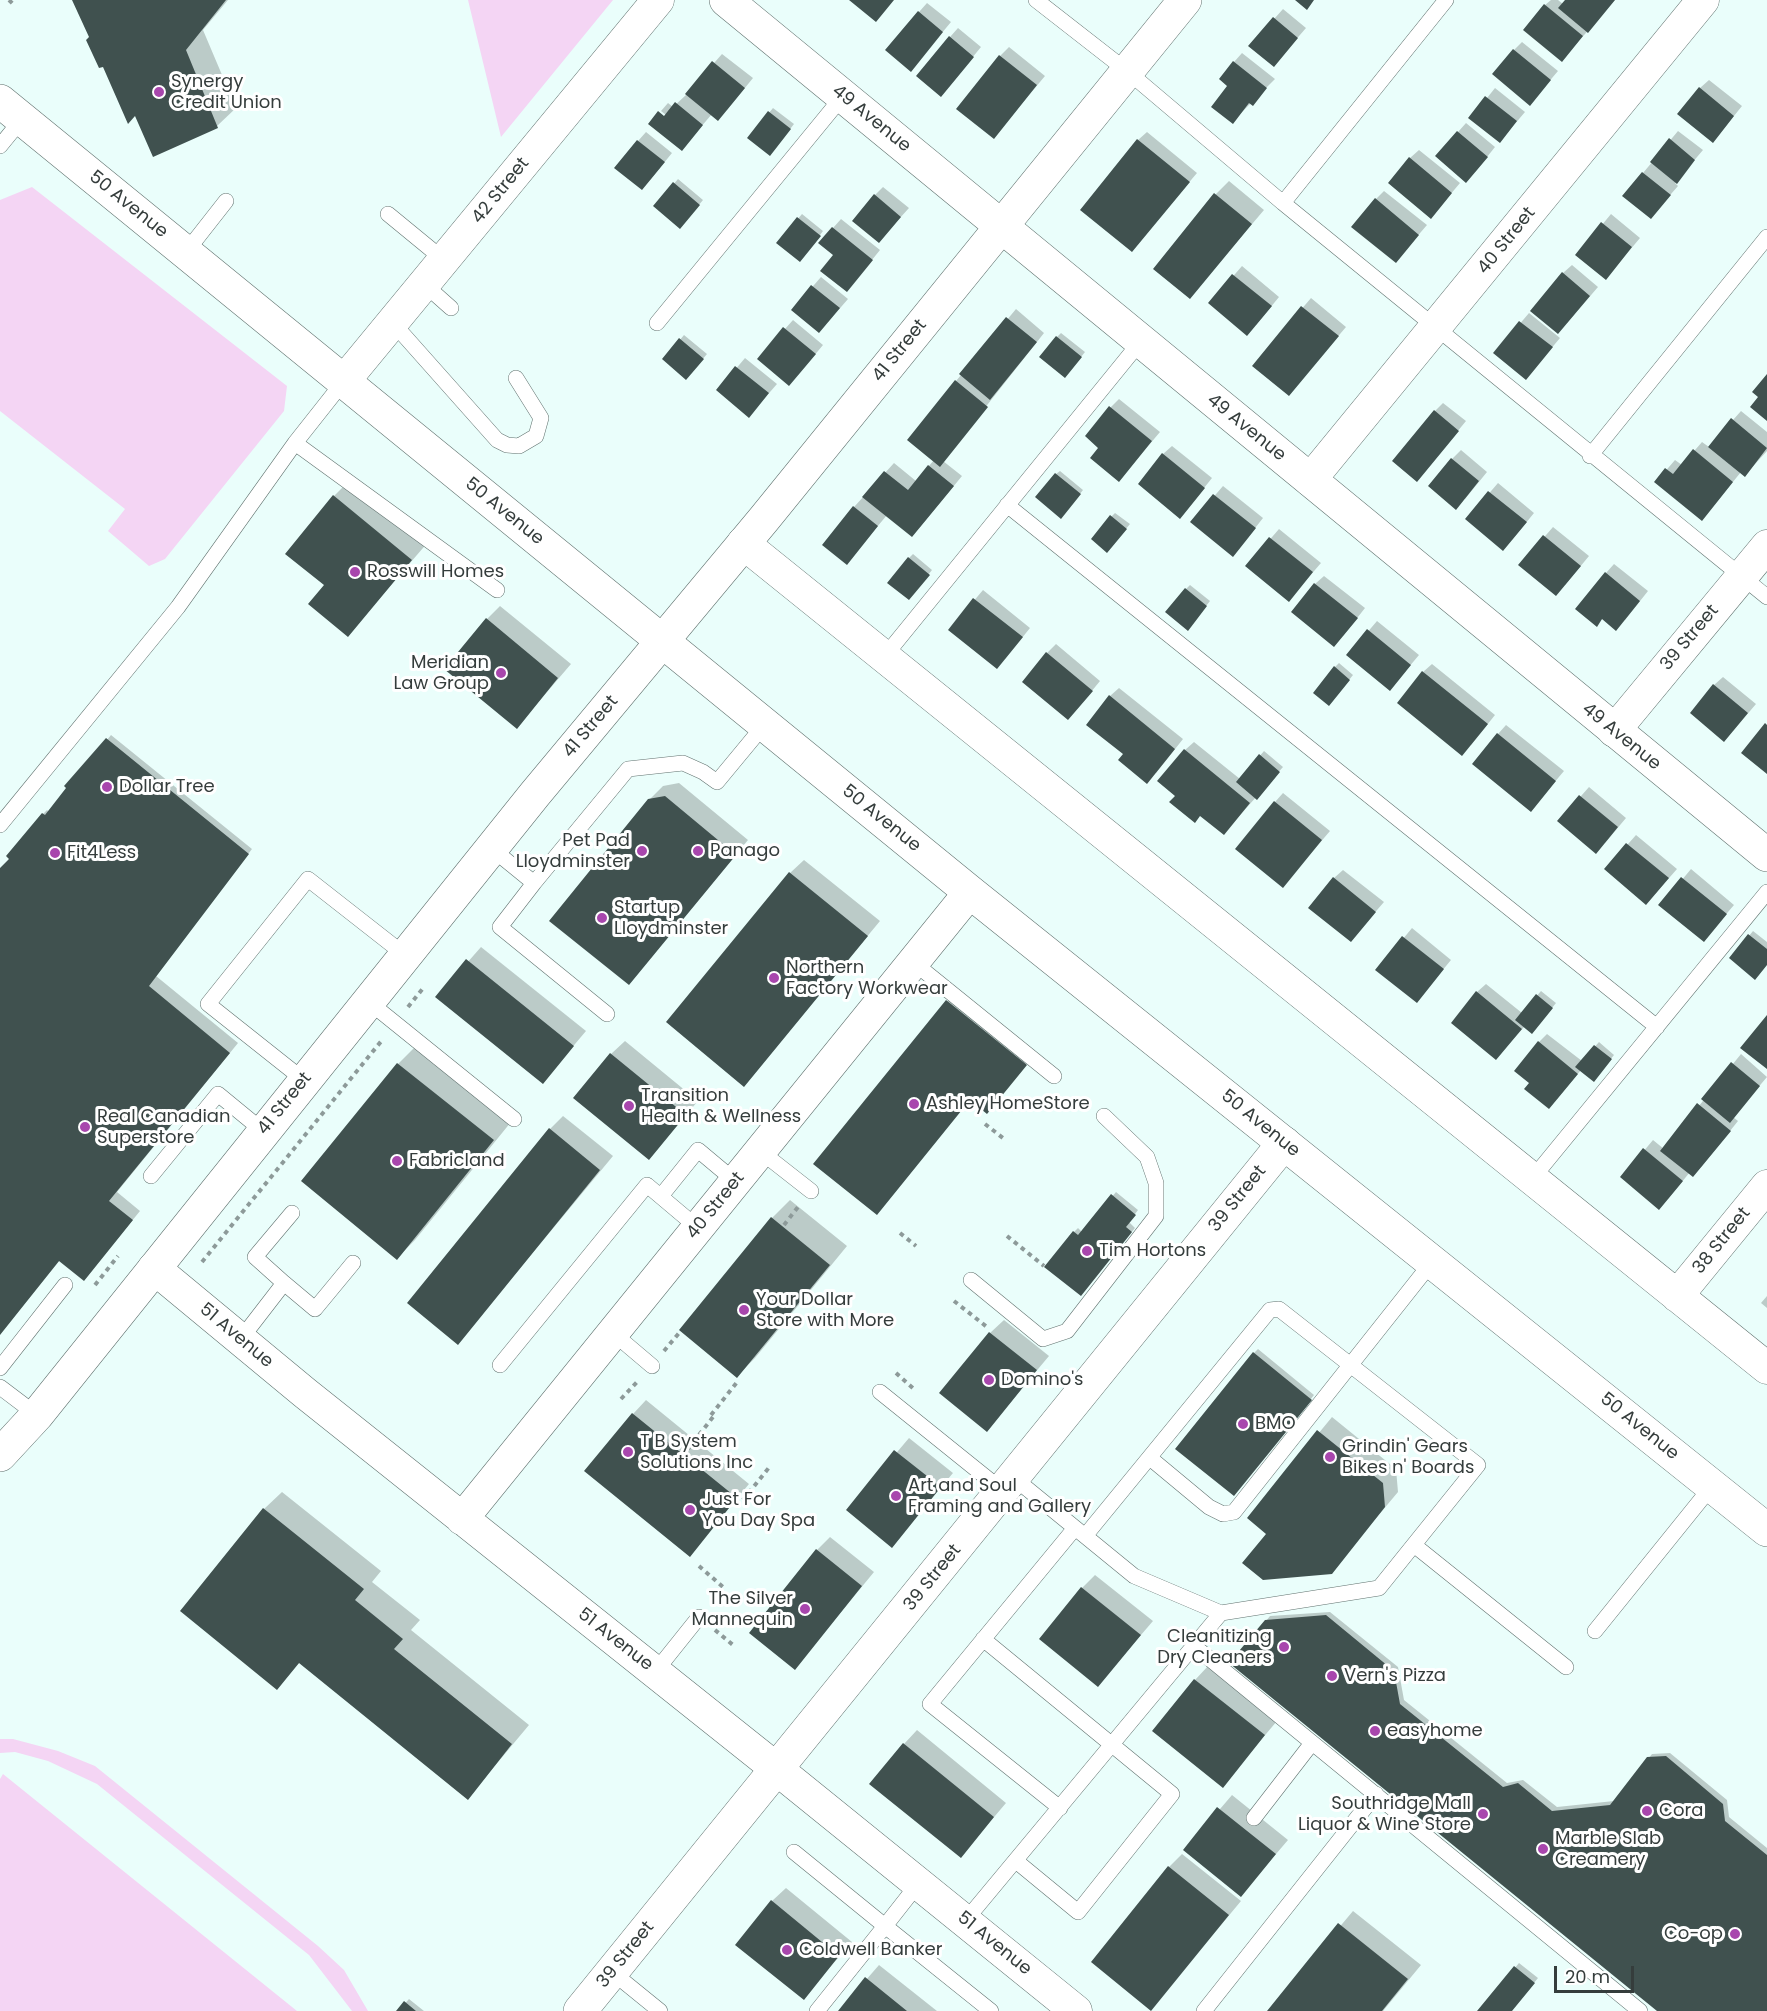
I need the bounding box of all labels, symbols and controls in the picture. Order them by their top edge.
place label: Synergy Credit Union [171,71,282,113]
street label: 49 Avenue [827,81,915,157]
marker: Synergy Credit Union [152,85,166,99]
street label: 42 Street [468,153,534,229]
street label: 50 Avenue [84,167,172,243]
street label: 40 Street [1473,203,1541,279]
street label: 41 Street [868,315,932,387]
street label: 49 Avenue [1202,390,1290,466]
street label: 50 Avenue [460,474,548,550]
place label: Rosswill Homes [367,561,504,583]
marker: Rosswill Homes [348,565,362,579]
street label: 39 Street [1656,601,1724,675]
place label: Meridian Law Group [394,652,489,694]
marker: Meridian Law Group [494,666,508,680]
street label: 41 Street [559,691,623,763]
street label: 49 Avenue [1577,699,1665,775]
place label: Dollar Tree [119,776,215,798]
marker: Dollar Tree [100,780,114,794]
street label: 50 Avenue [837,781,925,857]
place label: Pet Pad Lloydminster [516,830,630,872]
place label: Panago [710,840,780,862]
place label: Fit4Less [67,842,136,864]
marker: Pet Pad Lloydminster [635,844,649,858]
marker: Panago [691,844,705,858]
marker: Fit4Less [48,846,62,860]
place label: Startup Lloydminster [614,897,728,940]
marker: Startup Lloydminster [595,911,609,925]
place label: Northern Factory Workwear [786,957,948,1000]
marker: Northern Factory Workwear [767,971,781,985]
street label: 41 Street [253,1068,317,1140]
place label: Transition Health & Wellness [641,1085,801,1128]
street label: 50 Avenue [1216,1086,1304,1162]
place label: Ashley HomeStore [926,1093,1090,1115]
marker: Ashley HomeStore [907,1097,921,1111]
marker: Transition Health & Wellness [622,1099,636,1113]
place label: Real Canadian Superstore [97,1106,231,1148]
marker: Real Canadian Superstore [78,1120,92,1134]
place label: Fabricland [409,1150,505,1172]
marker: Fabricland [390,1154,404,1168]
street label: 39 Street [1205,1161,1271,1237]
street label: 40 Street [682,1168,750,1244]
street label: 38 Street [1689,1203,1755,1279]
place label: Tim Hortons [1099,1240,1206,1262]
marker: Tim Hortons [1080,1244,1094,1258]
place label: Your Dollar Store with More [756,1289,894,1332]
street label: 51 Avenue [195,1299,277,1373]
marker: Your Dollar Store with More [737,1303,751,1317]
place label: Domino's [1001,1369,1084,1391]
marker: Domino's [982,1373,996,1387]
street label: 50 Avenue [1595,1389,1683,1465]
place label: BMO [1255,1413,1296,1435]
marker: BMO [1236,1417,1250,1431]
place label: T B System Solutions Inc [640,1431,753,1474]
place label: Grindin' Gears Bikes n' Boards [1342,1436,1474,1478]
marker: T B System Solutions Inc [621,1445,635,1459]
marker: Grindin' Gears Bikes n' Boards [1323,1450,1337,1464]
place label: Art and Soul Framing and Gallery [908,1475,1091,1518]
place label: Just For You Day Spa [702,1489,815,1532]
marker: Art and Soul Framing and Gallery [889,1489,903,1503]
marker: Just For You Day Spa [683,1503,697,1517]
street label: 39 Street [900,1540,966,1616]
place label: The Silver Mannequin [691,1588,793,1630]
marker: The Silver Mannequin [798,1602,812,1616]
street label: 51 Avenue [573,1604,657,1676]
place label: Cleanitizing Dry Cleaners [1157,1626,1272,1668]
marker: Cleanitizing Dry Cleaners [1277,1640,1291,1654]
place label: Vern's Pizza [1344,1665,1446,1687]
marker: Vern's Pizza [1325,1669,1339,1683]
place label: easyhome [1387,1720,1483,1742]
marker: easyhome [1368,1724,1382,1738]
place label: Southridge Mall Liquor & Wine Store [1298,1793,1471,1836]
place label: Cora [1659,1800,1703,1822]
marker: Cora [1640,1804,1654,1818]
marker: Southridge Mall Liquor & Wine Store [1476,1807,1490,1821]
place label: Marble Slab Creamery [1555,1828,1661,1870]
marker: Marble Slab Creamery [1536,1842,1550,1856]
street label: 51 Avenue [952,1907,1036,1981]
street label: 39 Street [593,1917,659,1993]
place label: Co-op [1664,1923,1723,1945]
marker: Co-op [1728,1927,1742,1941]
place label: Coldwell Banker [799,1939,942,1961]
marker: Coldwell Banker [780,1943,794,1957]
scale bar [1557,1954,1636,1992]
text: 20 m [1565,1964,1610,1989]

